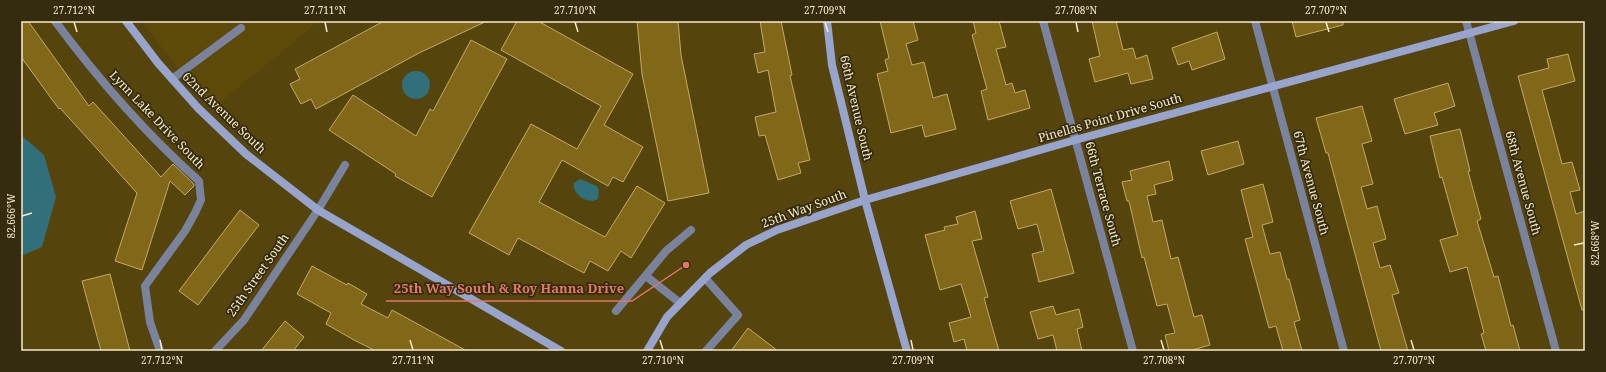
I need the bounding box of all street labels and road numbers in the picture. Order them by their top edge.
street label: 66th Avenue South [836,54,877,162]
street label: Lynn Lake Drive South [106,67,209,173]
street label: 62nd Avenue South [179,68,270,157]
street label: Pinellas Point Drive South [1036,89,1184,146]
street label: 67th Avenue South [1289,129,1334,237]
street label: 68th Avenue South [1501,129,1546,237]
street label: 66th Terrace South [1081,140,1126,248]
street label: 25th Way South [759,185,849,232]
street label: 25th Street South [223,229,293,320]

